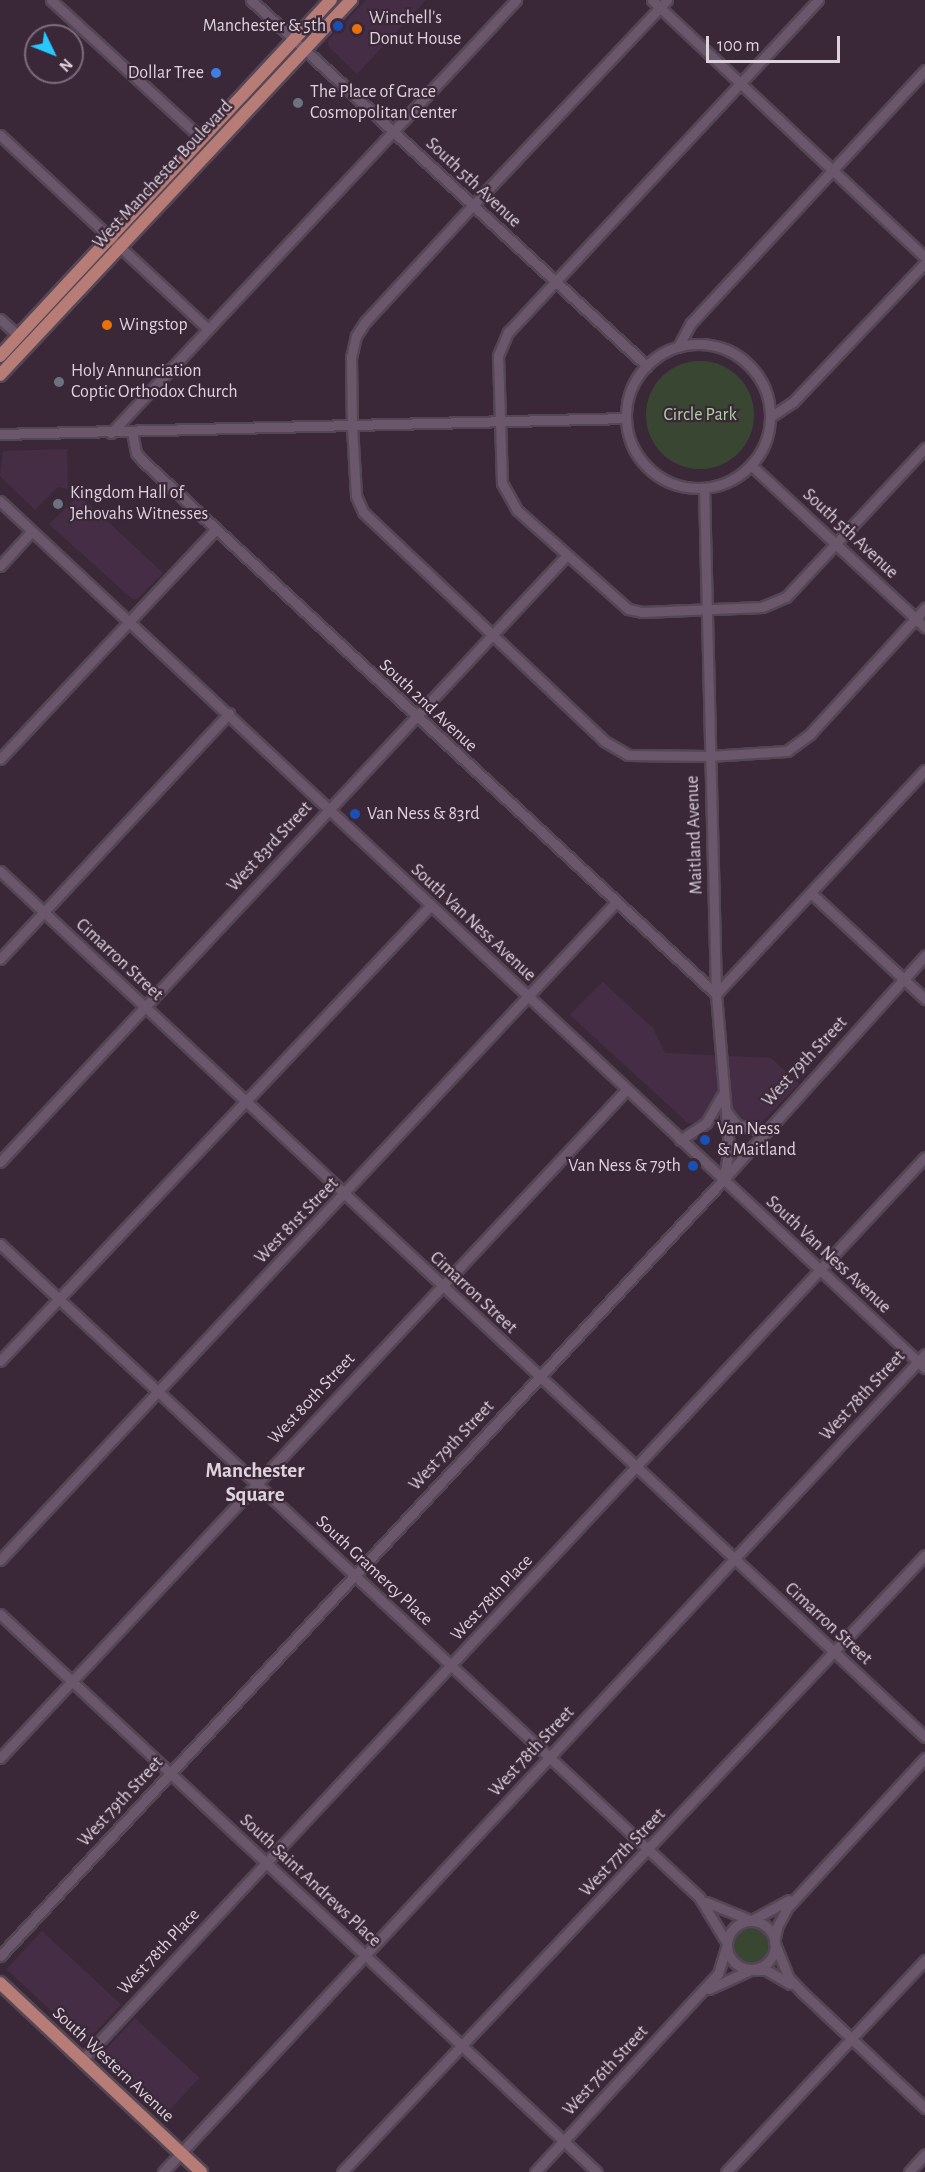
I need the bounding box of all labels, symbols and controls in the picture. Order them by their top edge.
place label: Winchell's Donut House [369,8,461,50]
place label: Manchester & 5th [203,15,326,37]
marker: Manchester & 5th [331,19,345,33]
marker: Winchell's Donut House [350,22,364,36]
north arrow [24,24,84,84]
scale bar [709,24,842,62]
text: 100 m [717,37,760,55]
text: N [56,55,75,74]
place label: Dollar Tree [128,62,204,84]
marker: Dollar Tree [209,66,223,80]
place label: The Place of Grace Cosmopolitan Center [310,82,457,124]
street label: West Manchester Boulevard [89,96,237,254]
marker: The Place of Grace Cosmopolitan Center [291,96,305,110]
street label: South 5th Avenue [421,133,525,233]
place label: Wingstop [119,314,188,336]
marker: Wingstop [100,318,114,332]
place label: Holy Annunciation Coptic Orthodox Church [71,361,238,404]
marker: Holy Annunciation Coptic Orthodox Church [52,375,66,389]
park label: Circle Park [663,404,737,426]
place label: Kingdom Hall of Jehovahs Witnesses [70,483,208,526]
street label: South 5th Avenue [798,484,902,584]
marker: Kingdom Hall of Jehovahs Witnesses [51,497,65,511]
street label: South 2nd Avenue [374,655,482,757]
street label: Maitland Avenue [682,775,708,895]
street label: West 83rd Street [223,797,317,897]
place label: Van Ness & 83rd [367,803,480,825]
marker: Van Ness & 83rd [348,807,362,821]
street label: South Van Ness Avenue [406,860,540,986]
street label: Cimarron Street [71,914,167,1006]
street label: West 79th Street [758,1012,852,1112]
place label: Van Ness & Maitland [717,1119,796,1162]
marker: Van Ness & Maitland [698,1133,712,1147]
place label: Van Ness & 79th [568,1155,681,1177]
marker: Van Ness & 79th [686,1159,700,1173]
street label: West 81st Street [251,1173,343,1269]
street label: South Van Ness Avenue [761,1192,895,1318]
street label: Cimarron Street [425,1247,521,1339]
street label: West 78th Street [816,1346,910,1446]
street label: West 80th Street [264,1349,360,1449]
street label: West 79th Street [405,1396,499,1496]
district label: Manchester Square [206,1458,304,1508]
street label: South Gramercy Place [311,1511,437,1631]
street label: West 78th Place [446,1550,538,1646]
street label: Cimarron Street [780,1578,876,1670]
street label: West 78th Street [485,1702,579,1802]
street label: West 79th Street [74,1752,168,1852]
street label: West 77th Street [575,1804,671,1902]
street label: South Saint Andrews Place [235,1810,385,1952]
street label: West 78th Place [113,1904,205,2000]
street label: South Western Avenue [48,2003,178,2127]
street label: West 76th Street [559,2021,653,2121]

